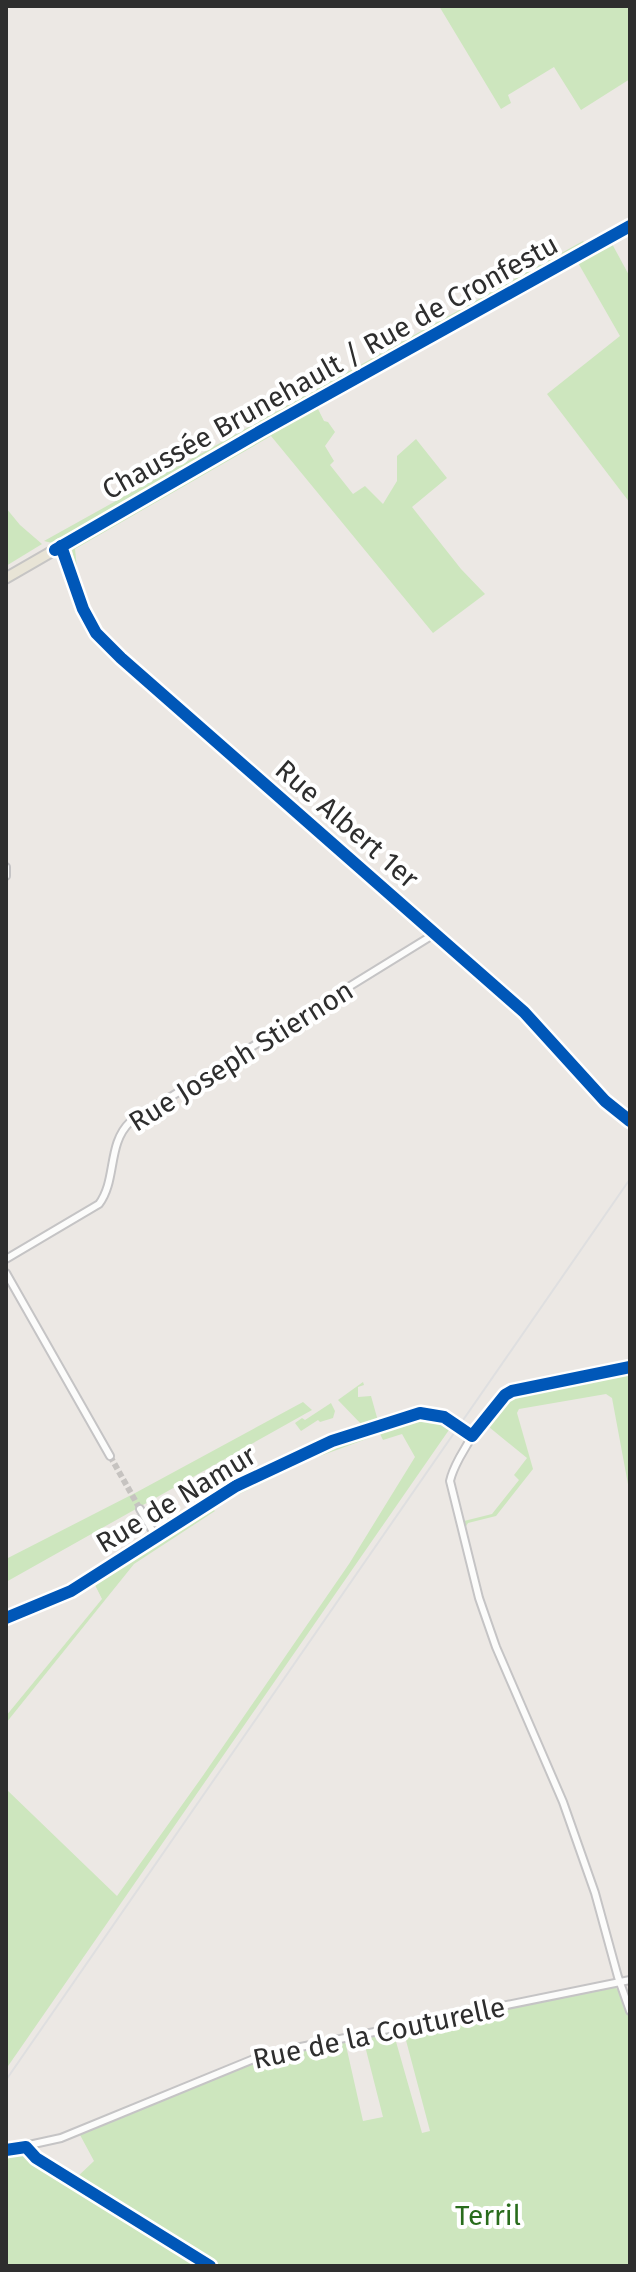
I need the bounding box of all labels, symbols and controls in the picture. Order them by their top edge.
street label: Chaussée Brunehault / Rue de Cronfestu [96,228,564,506]
street label: Rue Albert 1er [269,753,425,895]
street label: Rue Joseph Stiernon [123,974,359,1138]
street label: Rue de Namur [90,1438,262,1560]
street label: Rue de la Couturelle [250,1990,508,2076]
park label: Terril [455,2199,521,2232]

